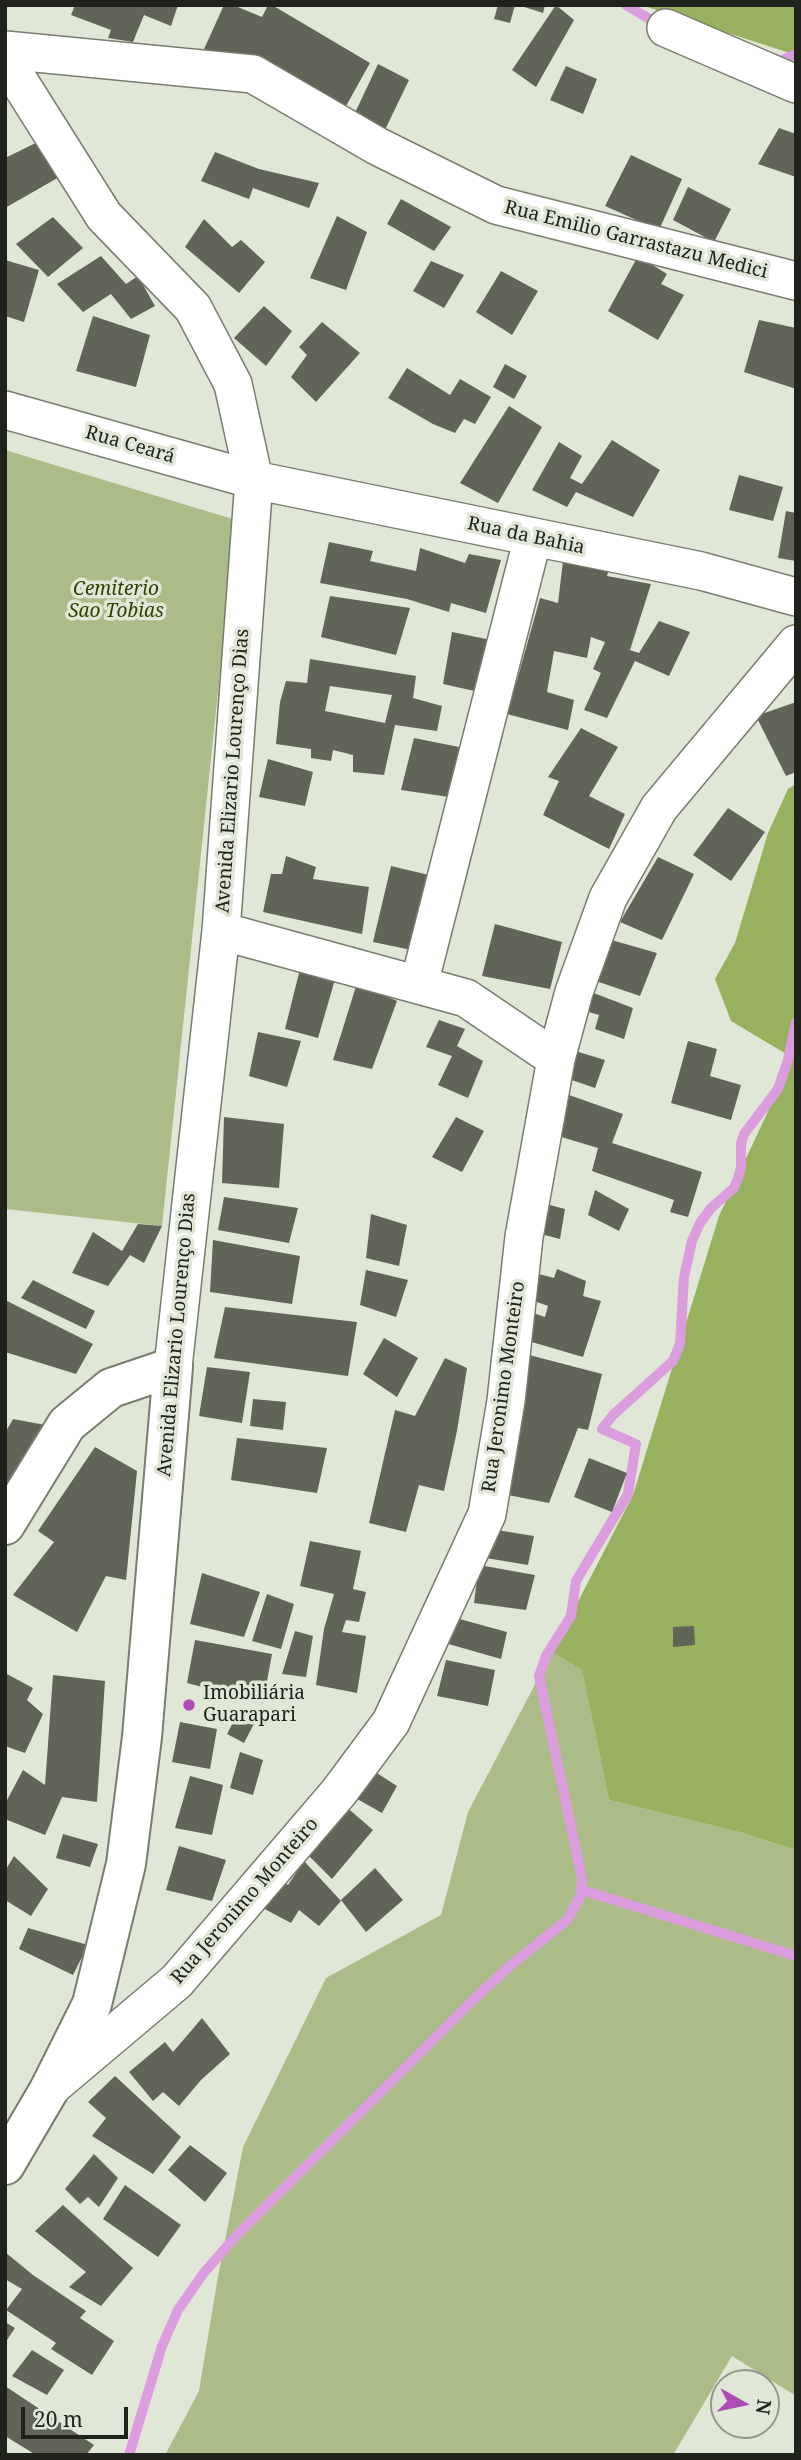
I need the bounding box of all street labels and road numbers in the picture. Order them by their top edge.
street label: Rua Emilio Garrastazu Medici [502,196,770,284]
street label: Rua Ceará [83,421,177,469]
street label: Rua da Bahia [465,512,587,560]
street label: Avenida Elizario Lourenço Dias [212,628,254,914]
street label: Avenida Elizario Lourenço Dias [153,1192,201,1478]
street label: Rua Jeronimo Monteiro [478,1280,530,1494]
street label: Rua Jeronimo Monteiro [166,1813,324,1989]

